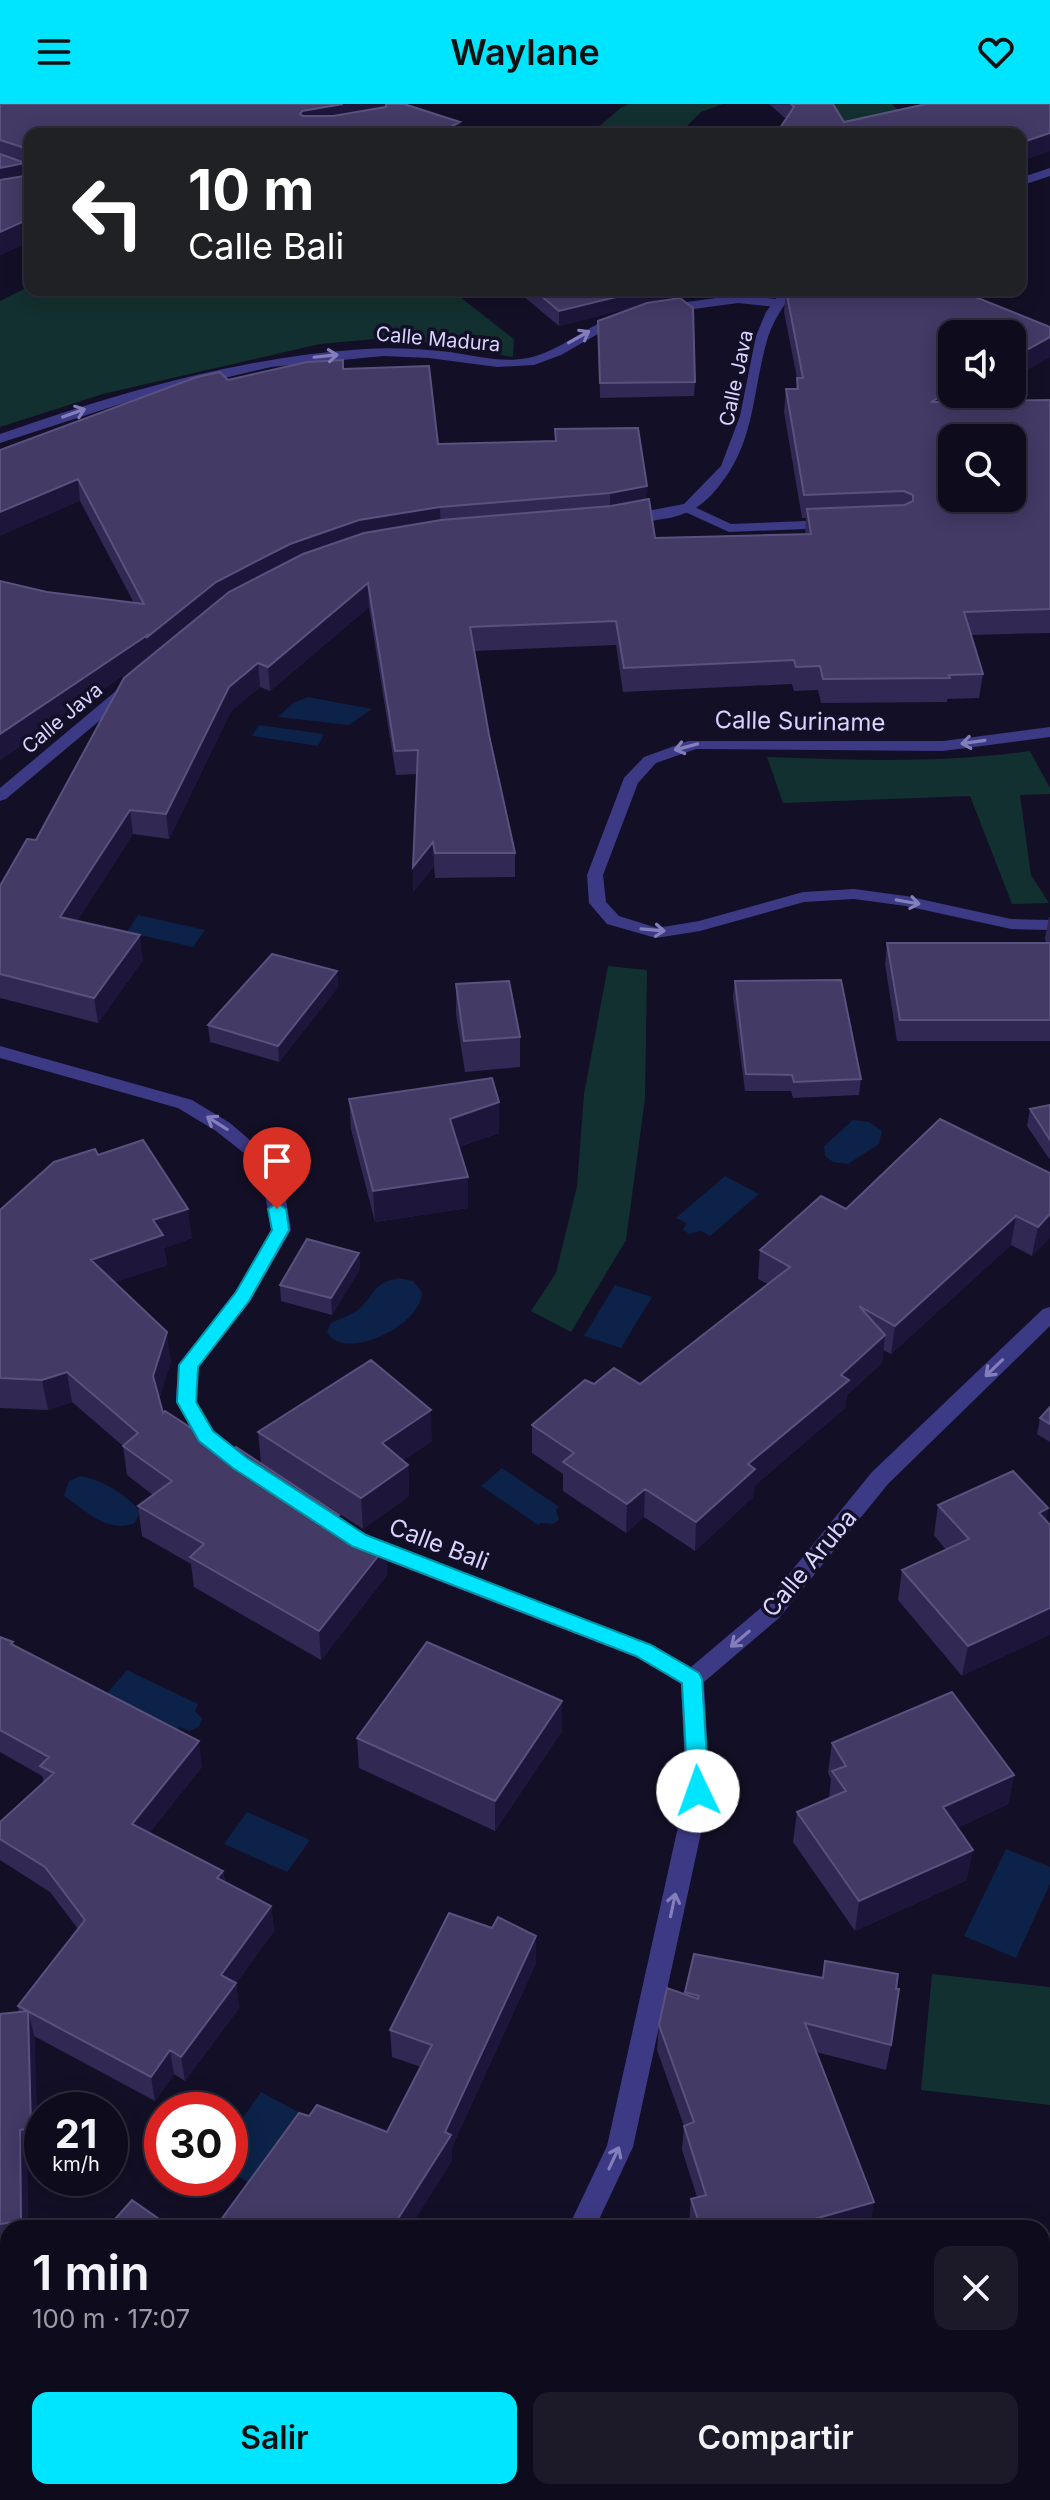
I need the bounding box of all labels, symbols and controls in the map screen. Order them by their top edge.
icon: menu [32,30,76,74]
text: Waylane [450,30,600,74]
icon: heart [974,30,1018,74]
text: 10 m [188,156,314,224]
icon: left [56,160,160,264]
text: Calle Bali [188,224,344,268]
map controls [938,320,1026,512]
button: sound [938,320,1026,408]
street label: Calle Madura [375,322,501,356]
street label: Calle Java [714,328,758,428]
one-way arrow [567,329,590,345]
one-way arrow [313,348,339,363]
one-way arrow [61,405,85,419]
button: search [938,424,1026,512]
street label: Calle Java [17,677,107,759]
street label: Calle Suriname [714,705,886,737]
one-way arrow [961,735,986,750]
one-way arrow [673,740,699,755]
one-way arrow [894,895,920,910]
one-way arrow [639,923,666,938]
one-way arrow [206,1115,229,1131]
pin [243,1127,311,1209]
icon: arrive [255,1139,299,1183]
one-way arrow [985,1358,1004,1377]
street label: Calle Aruba [756,1503,862,1623]
street label: Calle Bali [385,1512,493,1576]
one-way arrow [730,1629,751,1647]
position arrow [656,1749,740,1833]
one-way arrow [666,1893,681,1918]
speed limit sign: 30 [144,2092,248,2196]
text: 21 [55,2109,97,2158]
one-way arrow [608,2146,623,2170]
text: km/h [52,2152,100,2176]
text: 1 min [32,2243,150,2302]
button: close [934,2246,1018,2330]
text: 100 m · 17:07 [32,2303,190,2334]
button: Salir [32,2392,517,2484]
button: Compartir [533,2392,1018,2484]

